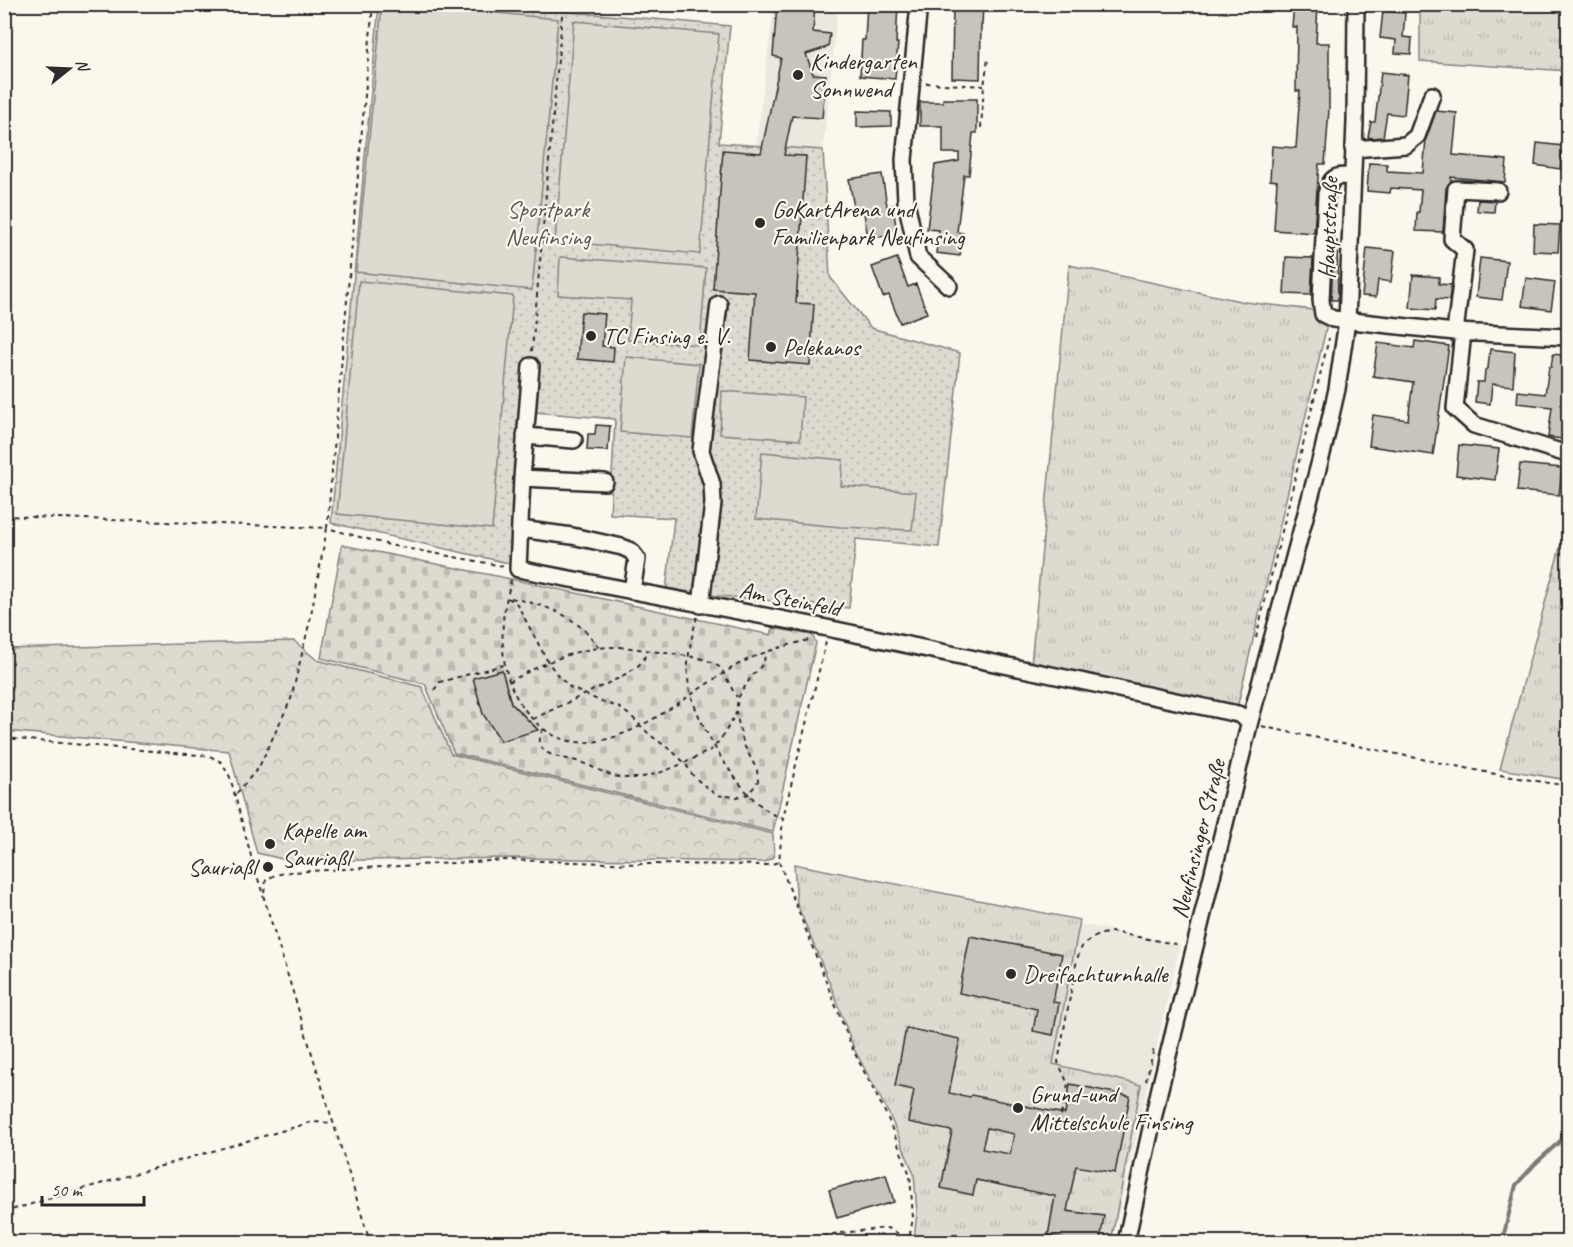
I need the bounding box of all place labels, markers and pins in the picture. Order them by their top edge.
place label: Kindergarten Sonnwend [810,46,918,104]
marker: Kindergarten Sonnwend [791,68,805,82]
place label: GoKartArena und Familienpark Neufinsing [772,194,966,252]
marker: GoKartArena und Familienpark Neufinsing [753,216,767,230]
place label: TC Finsing e. V. [603,321,731,351]
marker: TC Finsing e. V. [584,329,598,343]
place label: Pelekanos [783,332,862,362]
marker: Pelekanos [764,340,778,354]
place label: Kapelle am Sauriaßl [282,815,369,873]
marker: Kapelle am Sauriaßl [263,837,277,851]
place label: Sauriaßl [188,852,260,882]
marker: Sauriaßl [261,860,275,874]
place label: Dreifachturnhalle [1023,959,1170,989]
marker: Dreifachturnhalle [1004,967,1018,981]
place label: Grund-und Mittelschule Finsing [1030,1079,1194,1137]
marker: Grund-und Mittelschule Finsing [1011,1101,1025,1115]

